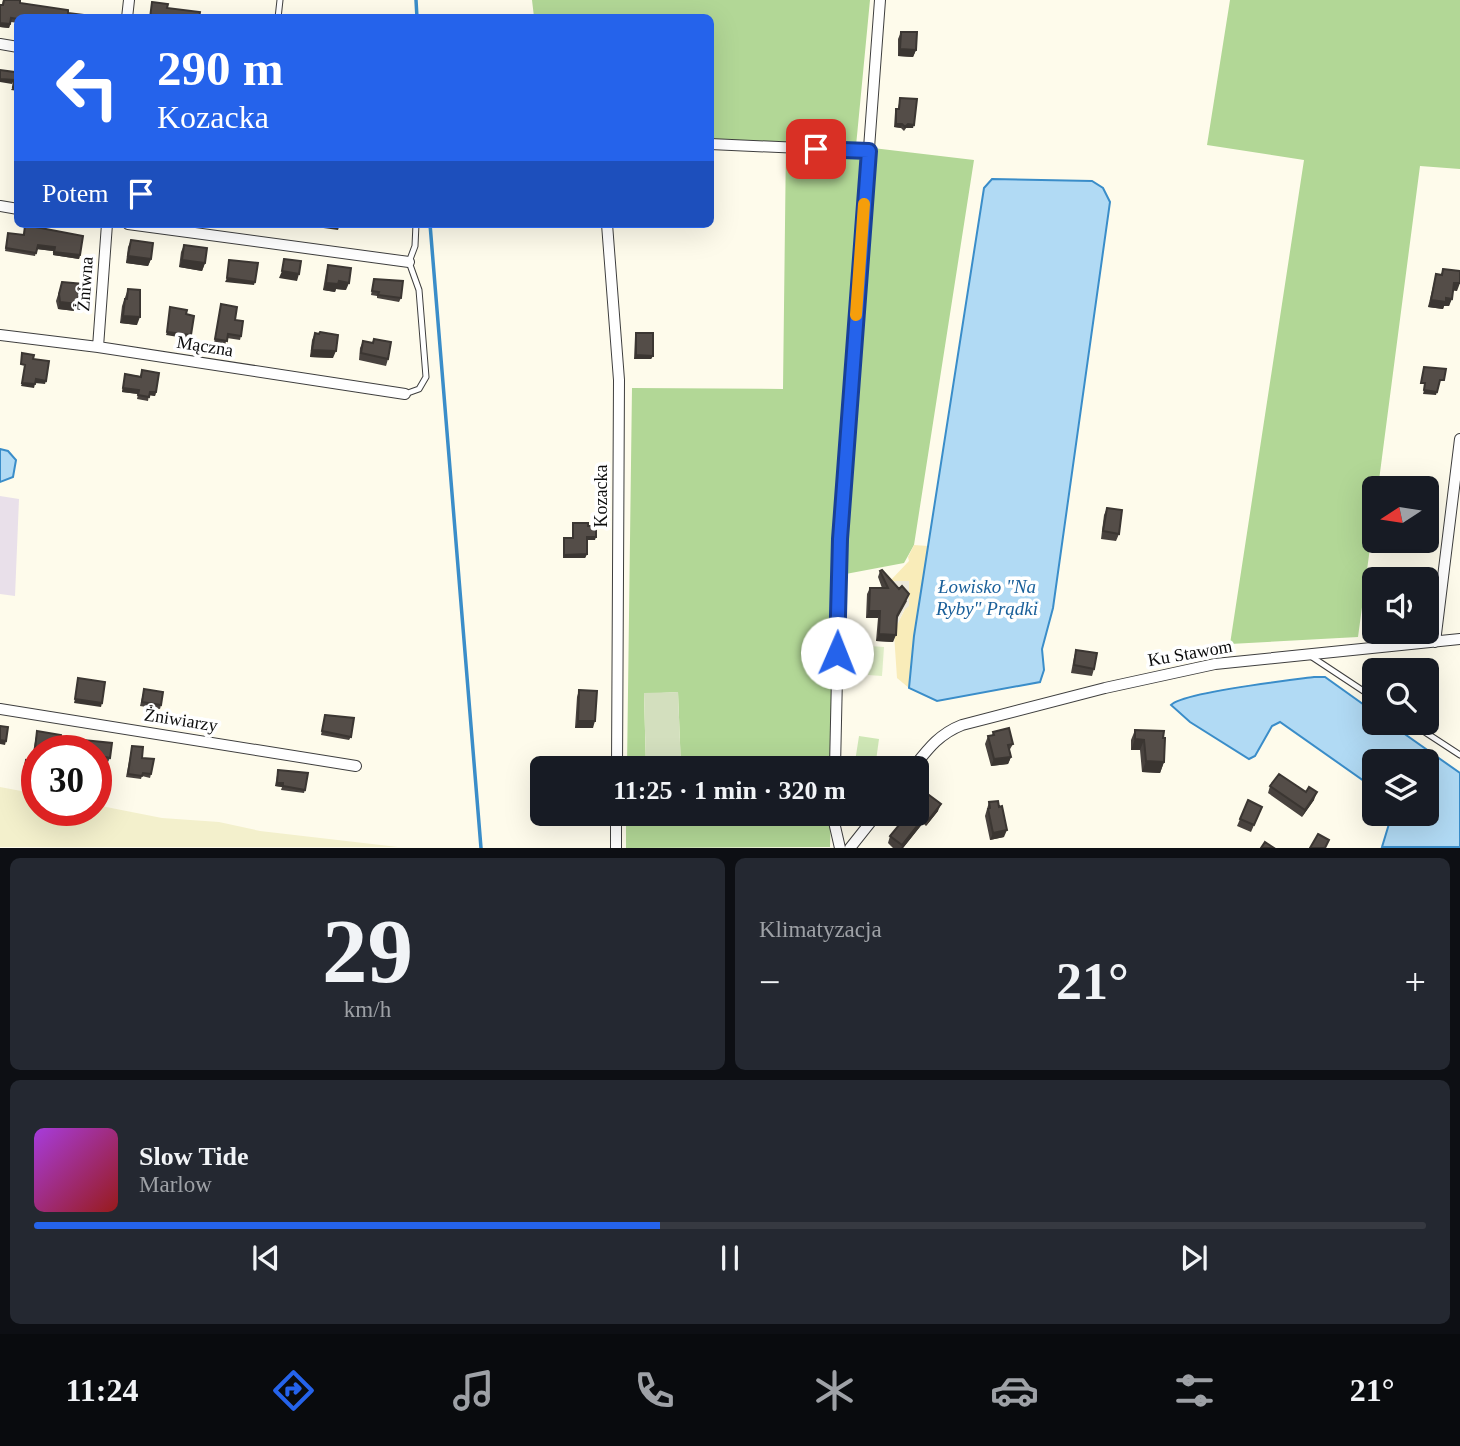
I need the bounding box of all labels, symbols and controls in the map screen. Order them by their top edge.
text: 290 m [157,41,284,96]
icon: left [42,42,133,133]
text: Kozacka [157,99,269,135]
pin [786,119,846,179]
icon: arrive [797,130,835,168]
icon: arrive [122,175,160,213]
text: Potem [42,179,108,208]
street label: Żniwna [73,256,97,312]
street label: Mączna [175,332,235,360]
street label: Kozacka [591,465,611,527]
north arrow [1362,476,1438,553]
map controls [1362,476,1439,826]
button: sound [1362,567,1439,644]
water label: Łowisko "Na Ryby" Prądki [935,576,1038,619]
position arrow [800,616,874,690]
street label: Ku Stawom [1146,636,1234,670]
button: search [1362,658,1439,735]
street label: Żniwiarzy [143,704,219,736]
speed limit sign: 30 [21,735,112,826]
button: layers [1362,749,1439,826]
text: 11:25 · 1 min · 320 m [613,776,846,805]
text: 29 [322,901,413,1002]
text: Klimatyzacja [759,917,882,942]
text: 21° [1056,953,1129,1010]
text: − [759,961,780,1003]
text: + [1405,961,1426,1003]
text: km/h [344,997,391,1022]
text: Slow Tide [139,1142,249,1171]
text: Marlow [139,1172,212,1197]
icon: previous [247,1239,285,1277]
icon: pause [711,1239,749,1277]
icon: next [1175,1239,1213,1277]
icon: directions [269,1366,318,1415]
icon: music [449,1366,498,1415]
icon: phone [630,1366,679,1415]
icon: climate [810,1366,859,1415]
icon: car [990,1366,1039,1415]
icon: filters [1170,1366,1219,1415]
text: 11:24 [66,1372,138,1408]
text: 21° [1350,1372,1394,1408]

